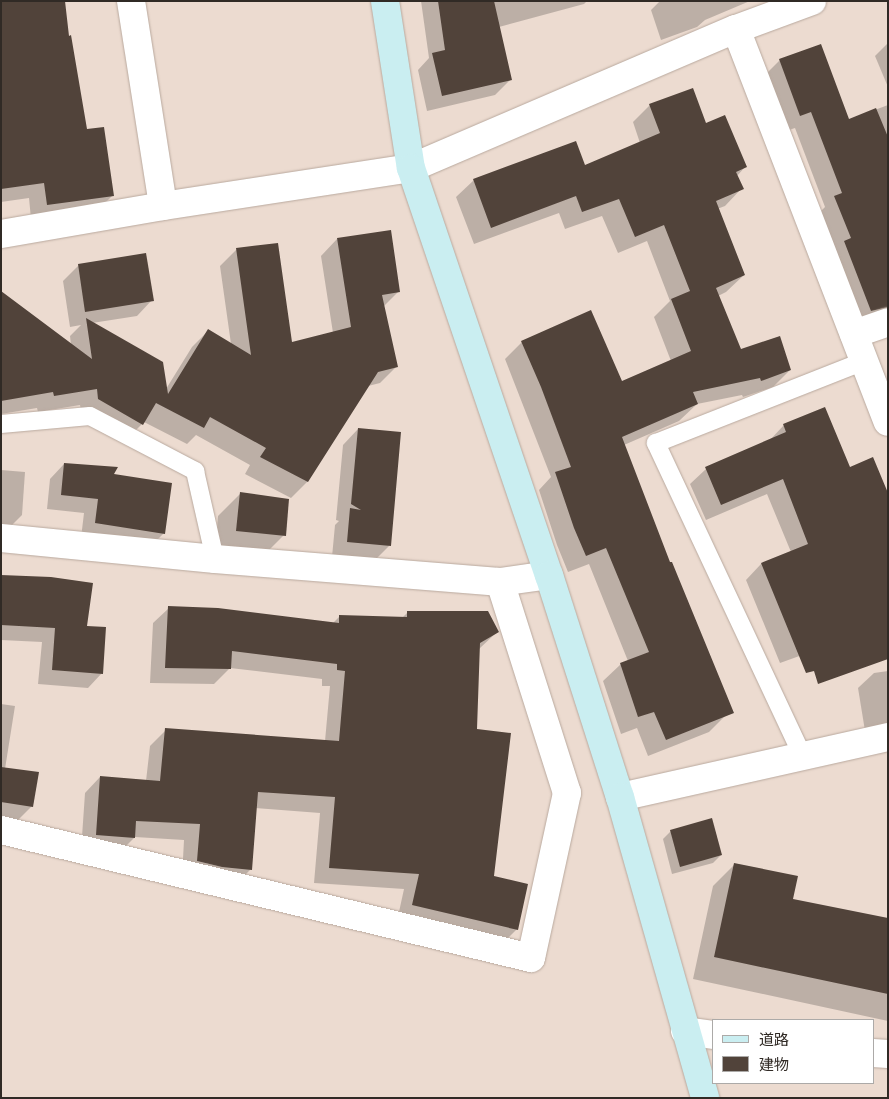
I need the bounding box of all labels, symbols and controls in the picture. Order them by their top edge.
legend [712,1019,874,1084]
text: 道路 [759,1030,789,1049]
text: 建物 [759,1055,789,1074]

